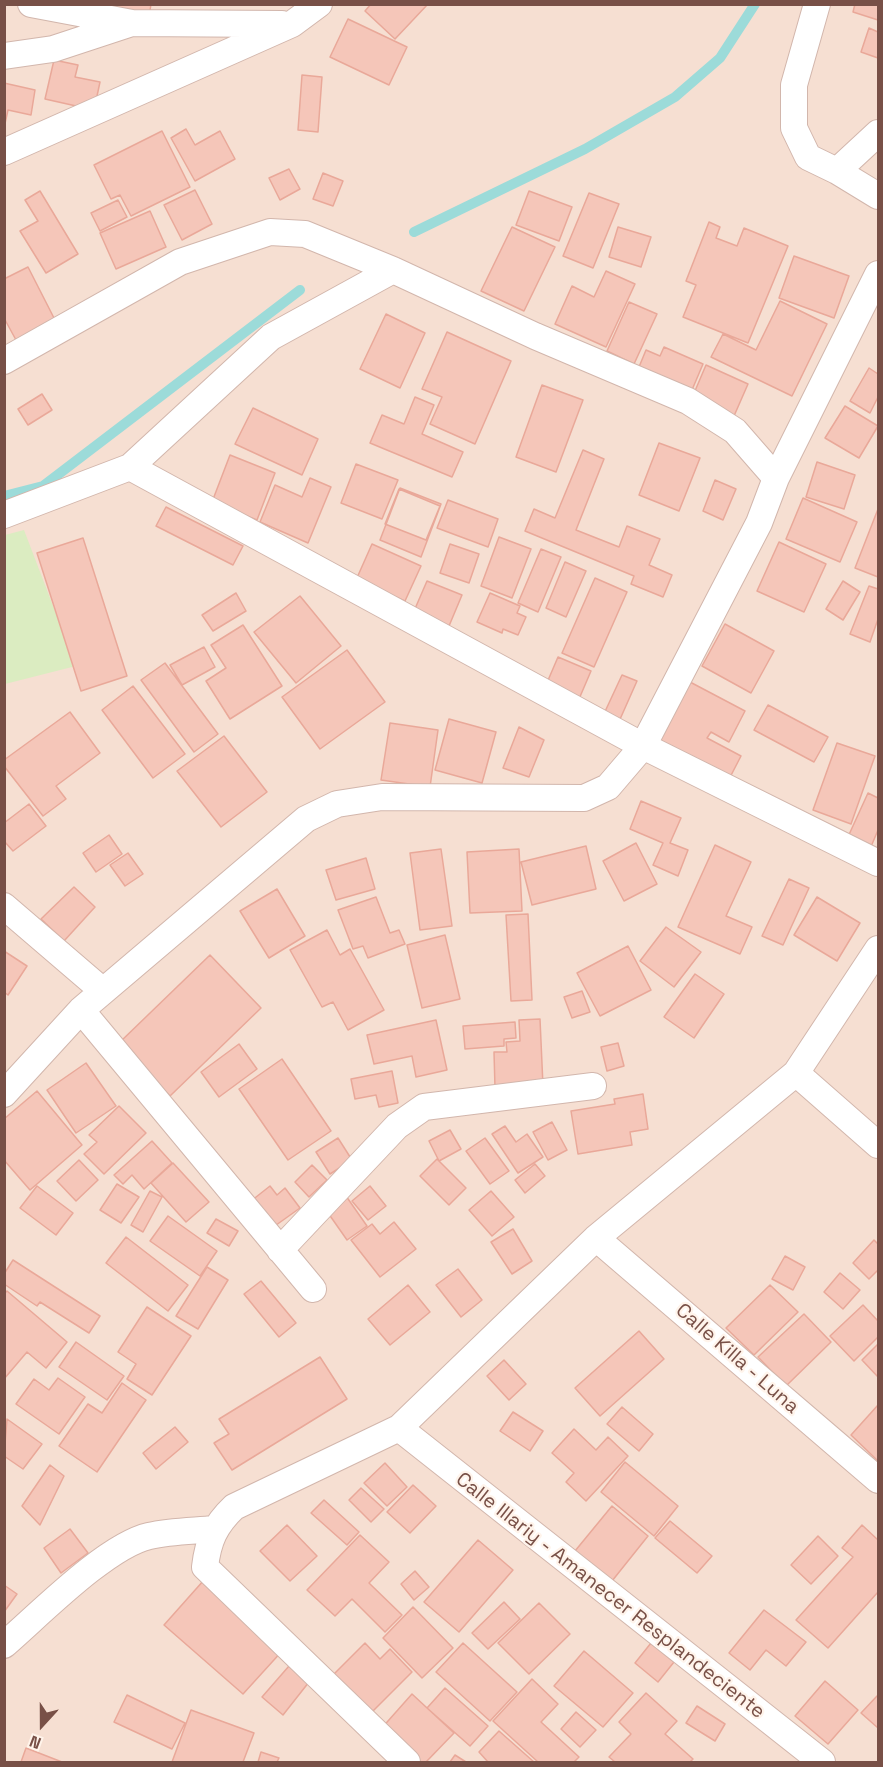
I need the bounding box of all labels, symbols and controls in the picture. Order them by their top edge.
street label: Calle Killa - Luna [670,1299,804,1419]
street label: Calle Illariy - Amanecer Resplandeciente [451,1468,769,1724]
north arrow [12,1695,72,1755]
text: N [27,1731,44,1754]

